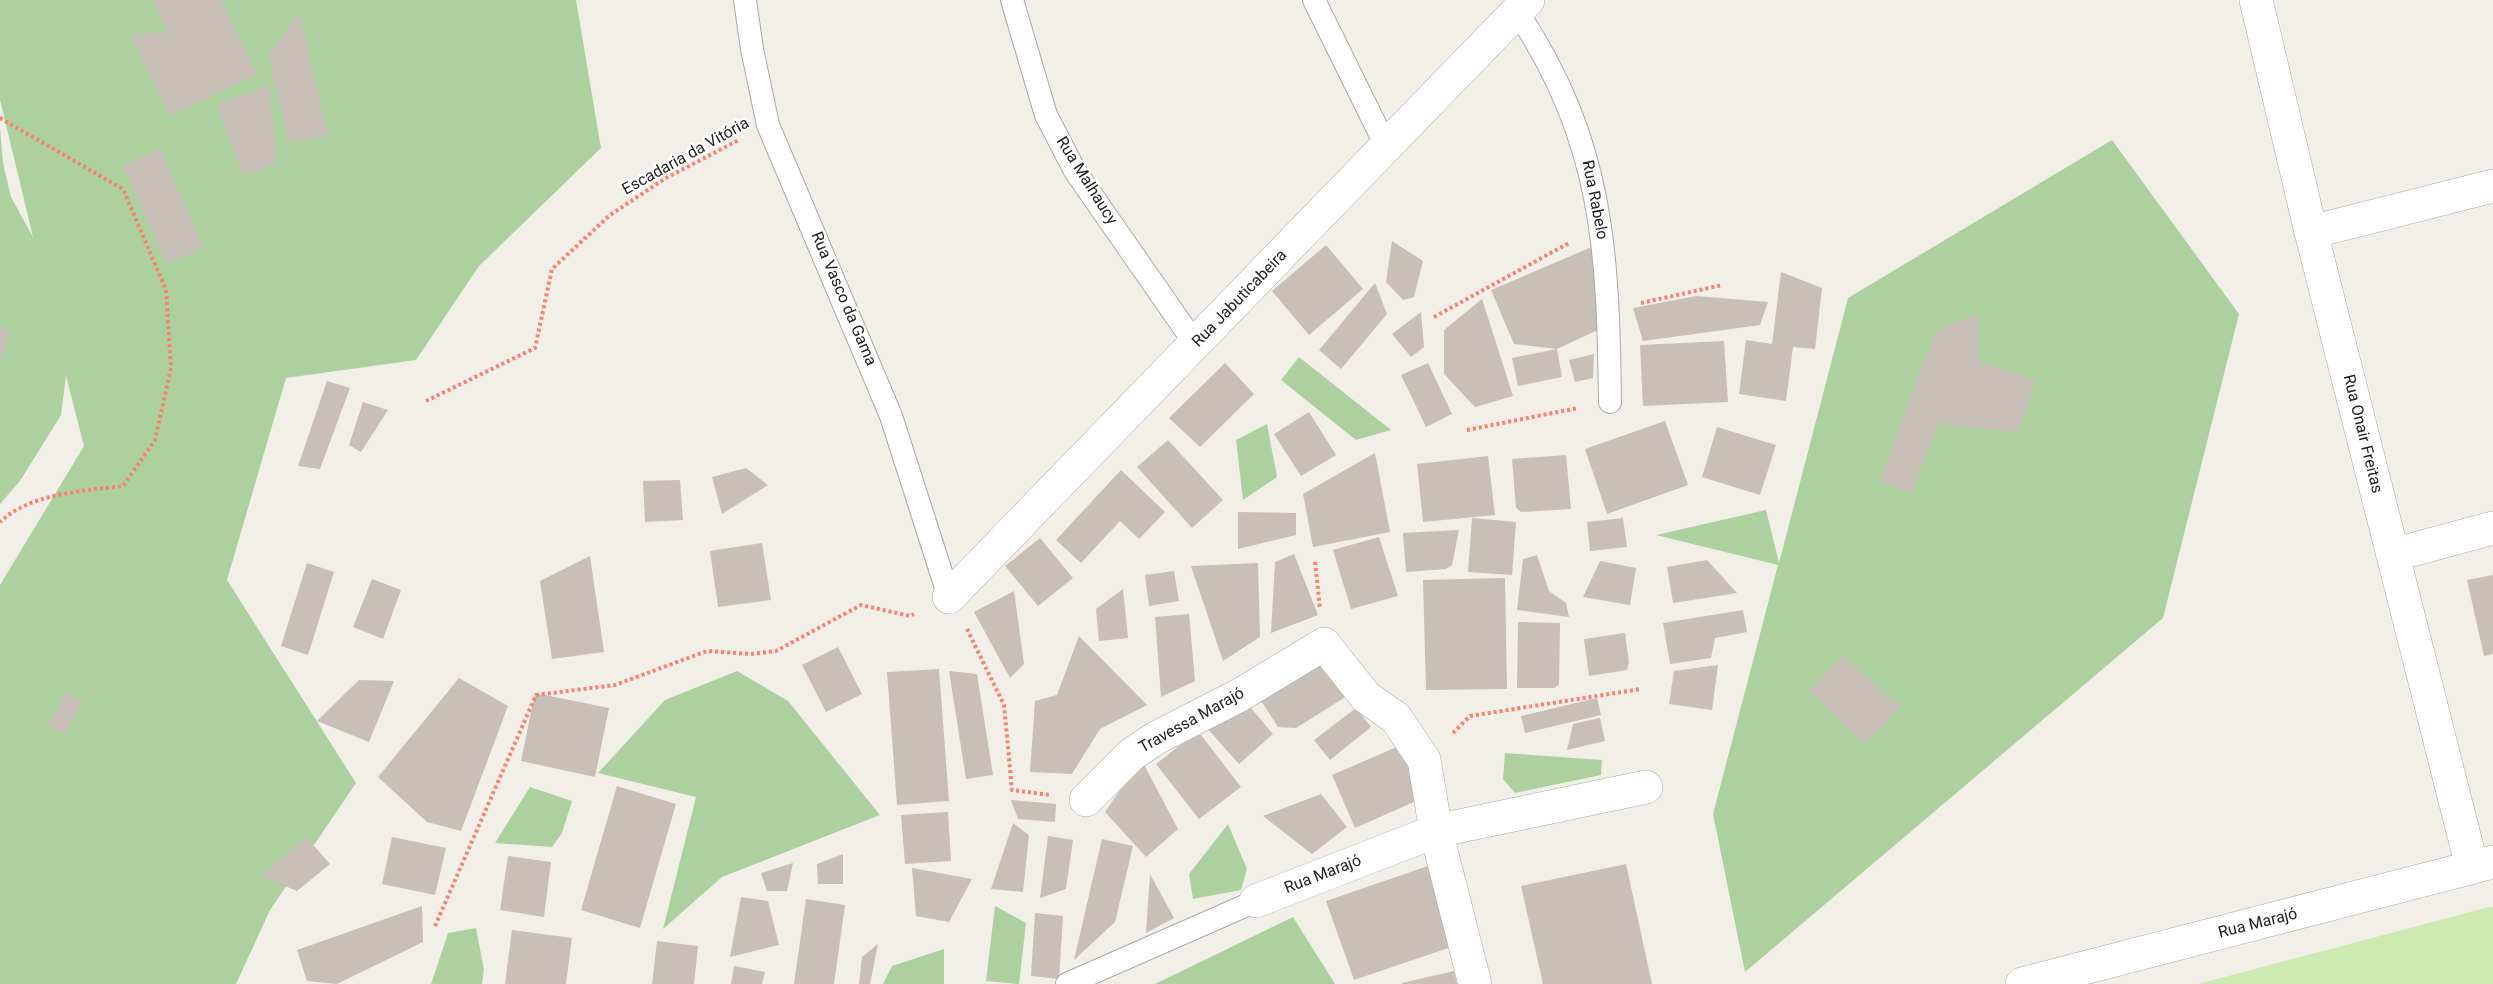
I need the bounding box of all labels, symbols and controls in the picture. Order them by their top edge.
street label: Escadaria da Vitória [619,114,753,200]
street label: Rua Malhaucy [1051,133,1121,229]
street label: Rua Rabelo [1577,159,1611,241]
street label: Rua Vasco da Gama [806,229,880,369]
street label: Rua Jabuticabeira [1189,246,1291,352]
street label: Rua Onair Freitas [2338,373,2386,495]
street label: Travessa Marajó [1136,684,1248,758]
street label: Rua Marajó [1282,852,1364,898]
street label: Rua Marajó [2216,905,2300,943]

